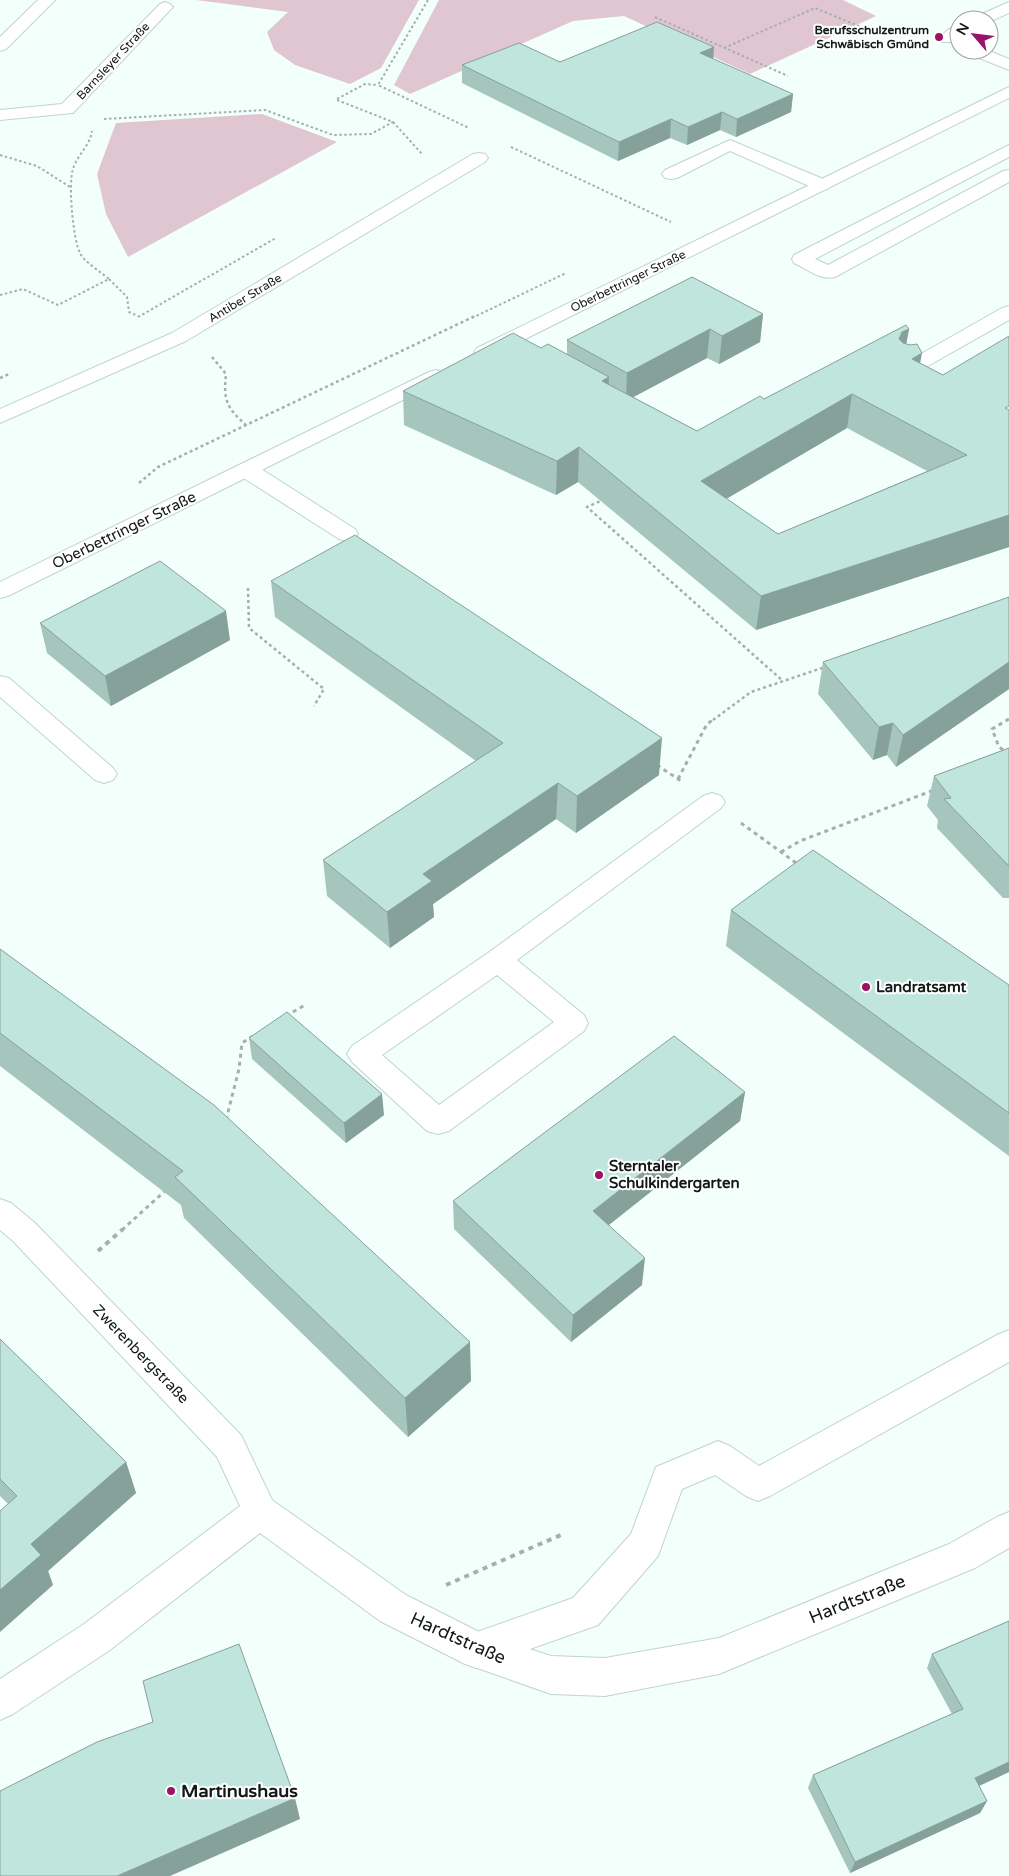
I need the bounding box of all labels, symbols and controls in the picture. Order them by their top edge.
north arrow [949,10,999,60]
street label: Barnsleyer Straße [74,19,153,103]
text: N [953,20,973,38]
place label: Berufsschulzentrum Schwäbisch Gmünd [815,23,929,51]
marker: Berufsschulzentrum Schwäbisch Gmünd [933,31,945,43]
street label: Oberbettringer Straße [568,247,688,315]
street label: Antiber Straße [206,271,284,325]
street label: Oberbettringer Straße [49,487,199,573]
place label: Landratsamt [876,978,967,996]
marker: Landratsamt [860,981,872,993]
place label: Sterntaler Schulkindergarten [609,1157,740,1193]
marker: Sterntaler Schulkindergarten [593,1169,605,1181]
street label: Zwerenbergstraße [89,1301,193,1407]
street label: Hardtstraße [806,1570,908,1628]
street label: Hardtstraße [407,1607,509,1669]
place label: Martinushaus [181,1780,298,1802]
marker: Martinushaus [165,1785,177,1797]

